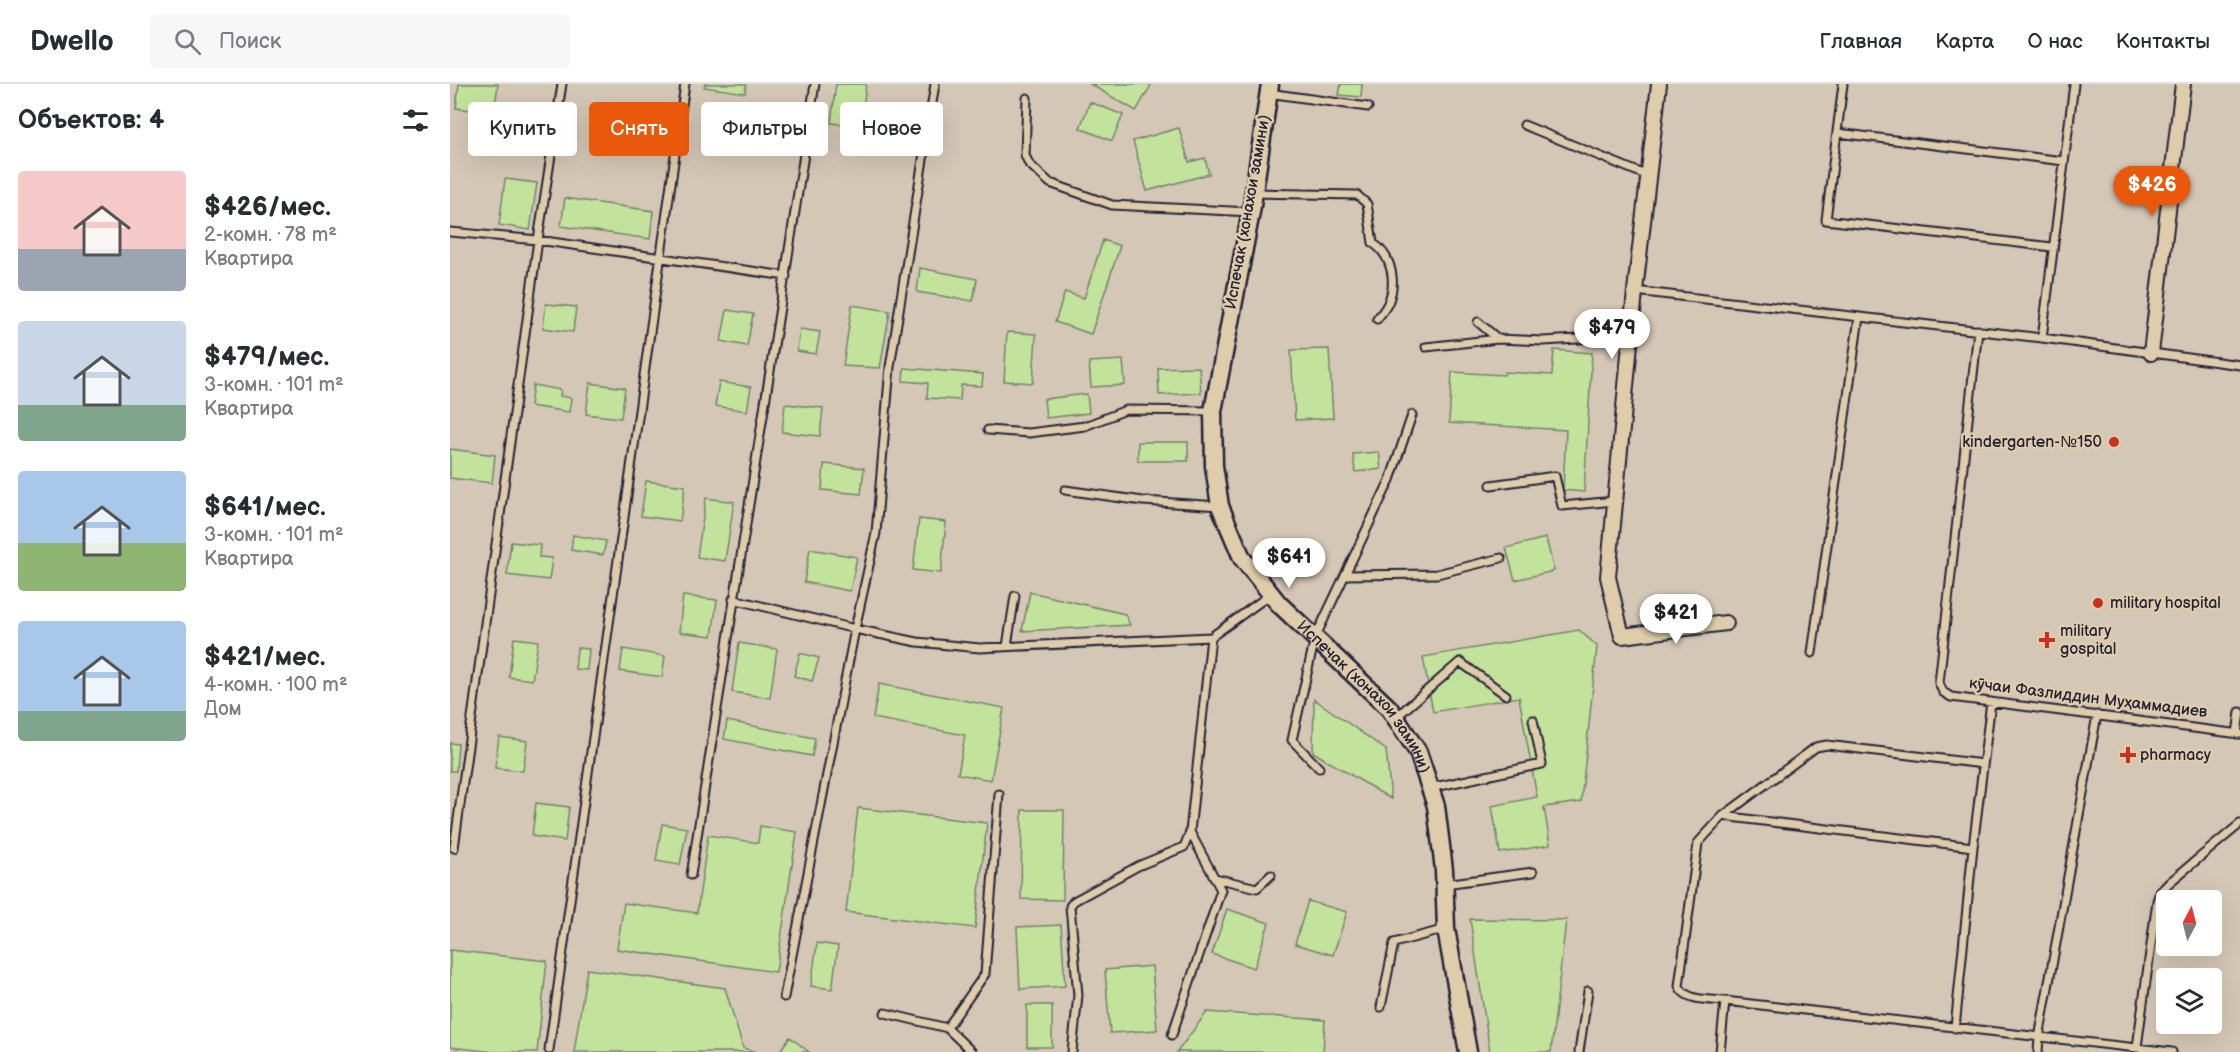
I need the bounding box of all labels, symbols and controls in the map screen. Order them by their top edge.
search box [150,14,570,68]
text: Dwello [30,25,114,58]
icon: search [171,25,204,58]
text: Поиск [219,28,281,55]
text: Главная [1819,29,1902,54]
text: Карта [1935,29,1994,54]
text: О нас [2027,29,2083,54]
text: Контакты [2116,29,2210,54]
chip: Купить [468,102,577,156]
chip: Снять [589,102,689,156]
chip: Фильтры [701,102,828,156]
chip: Новое [840,102,943,156]
icon: filters [399,104,432,137]
text: Объектов: 4 [18,105,164,136]
street label: Испечак (хонахои замини) [1222,113,1274,311]
pin: $426 [2116,166,2188,217]
text: $426 [2127,173,2177,197]
text: $426/мес. [204,192,331,223]
icon: home [66,195,138,267]
text: 2-комн. · 78 m² [204,223,337,247]
text: Квартира [204,247,294,271]
pin: $479 [1576,309,1648,360]
text: $479 [1588,316,1636,340]
text: $479/мес. [204,342,329,373]
icon: home [66,345,138,417]
text: 3-комн. · 101 m² [204,373,344,397]
text: Квартира [204,397,294,421]
place label: kindergarten-№150 [1962,433,2102,452]
marker: kindergarten-№150 [2107,435,2121,449]
text: $641/мес. [204,492,326,523]
icon: home [66,495,138,567]
text: 3-комн. · 101 m² [204,523,344,547]
pin: $641 [1253,538,1325,589]
text: $641 [1266,545,1312,569]
text: Квартира [204,547,294,571]
pin: $421 [1640,594,1712,645]
place label: military hospital [2110,594,2221,613]
marker: military hospital [2091,596,2105,610]
text: $421 [1654,601,1698,625]
street label: Испечак (хонахои замини) [1293,617,1434,776]
place label: military gospital [2060,622,2116,659]
marker: military gospital [2038,631,2056,649]
text: $421/мес. [204,642,326,673]
icon: home [66,645,138,717]
text: 4-комн. · 100 m² [204,673,348,697]
street label: кӯчаи Фазлиддин Муҳаммадиев [1968,674,2209,722]
text: Дом [204,697,242,721]
place label: pharmacy [2140,746,2212,765]
marker: pharmacy [2121,748,2135,762]
north arrow [2156,890,2222,956]
map controls [2156,890,2222,1034]
button: layers [2156,968,2222,1034]

